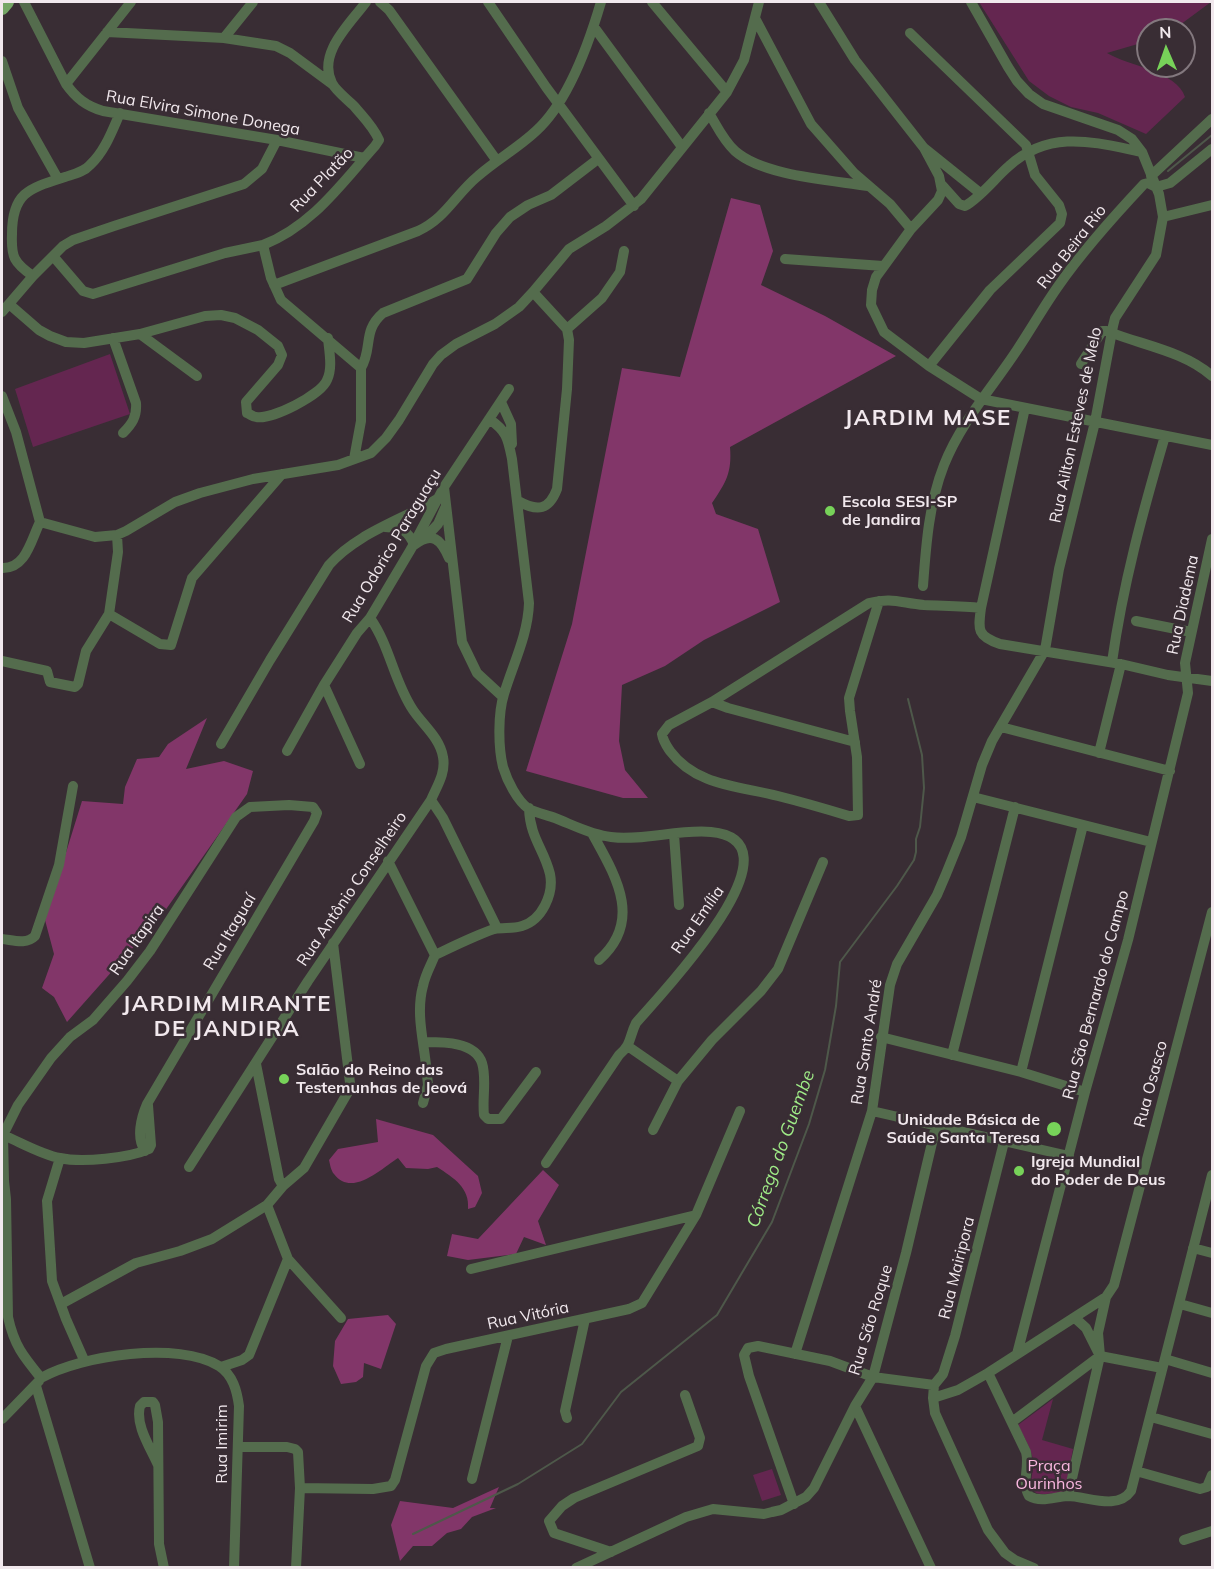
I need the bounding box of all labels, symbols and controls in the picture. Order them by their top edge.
north arrow [1136,18,1196,78]
text: N [1159,22,1172,42]
street label: Rua Elvira Simone Donega [104,86,302,140]
street label: Rua Platão [287,144,357,216]
street label: Rua Beira Rio [1033,201,1111,293]
street label: Rua Ailton Esteves de Melo [1046,325,1106,525]
district label: JARDIM MASE [844,405,1012,431]
street label: Rua Odorico Paraguaçu [338,465,446,627]
place label: Escola SESI-SP de Jandira [842,492,958,530]
marker: Escola SESI-SP de Jandira [823,504,837,518]
street label: Rua Diadema [1163,553,1203,657]
street label: Rua Antônio Conselheiro [293,808,411,970]
street label: Rua Emília [668,882,728,958]
street label: Rua São Bernardo do Campo [1059,888,1133,1102]
street label: Rua Itaguaí [200,890,260,974]
street label: Rua Itapira [106,901,168,979]
street label: Rua Santo André [848,978,886,1106]
district label: JARDIM MIRANTE DE JANDIRA [122,991,332,1042]
street label: Rua Osasco [1130,1039,1172,1129]
place label: Salão do Reino das Testemunhas de Jeová [296,1060,467,1098]
water label: Córrego do Guembe [742,1067,820,1231]
marker: Salão do Reino das Testemunhas de Jeová [277,1072,291,1086]
place label: Unidade Básica de Saúde Santa Teresa [887,1110,1040,1148]
marker: Unidade Básica de Saúde Santa Teresa [1045,1120,1063,1138]
place label: Igreja Mundial do Poder de Deus [1031,1152,1165,1190]
marker: Igreja Mundial do Poder de Deus [1012,1164,1026,1178]
street label: Rua Mairipora [935,1215,979,1321]
street label: Rua São Roque [845,1262,897,1378]
street label: Rua Vitória [485,1298,571,1334]
street label: Rua Imirim [212,1404,232,1484]
park label: Praça Ourinhos [1015,1456,1083,1494]

